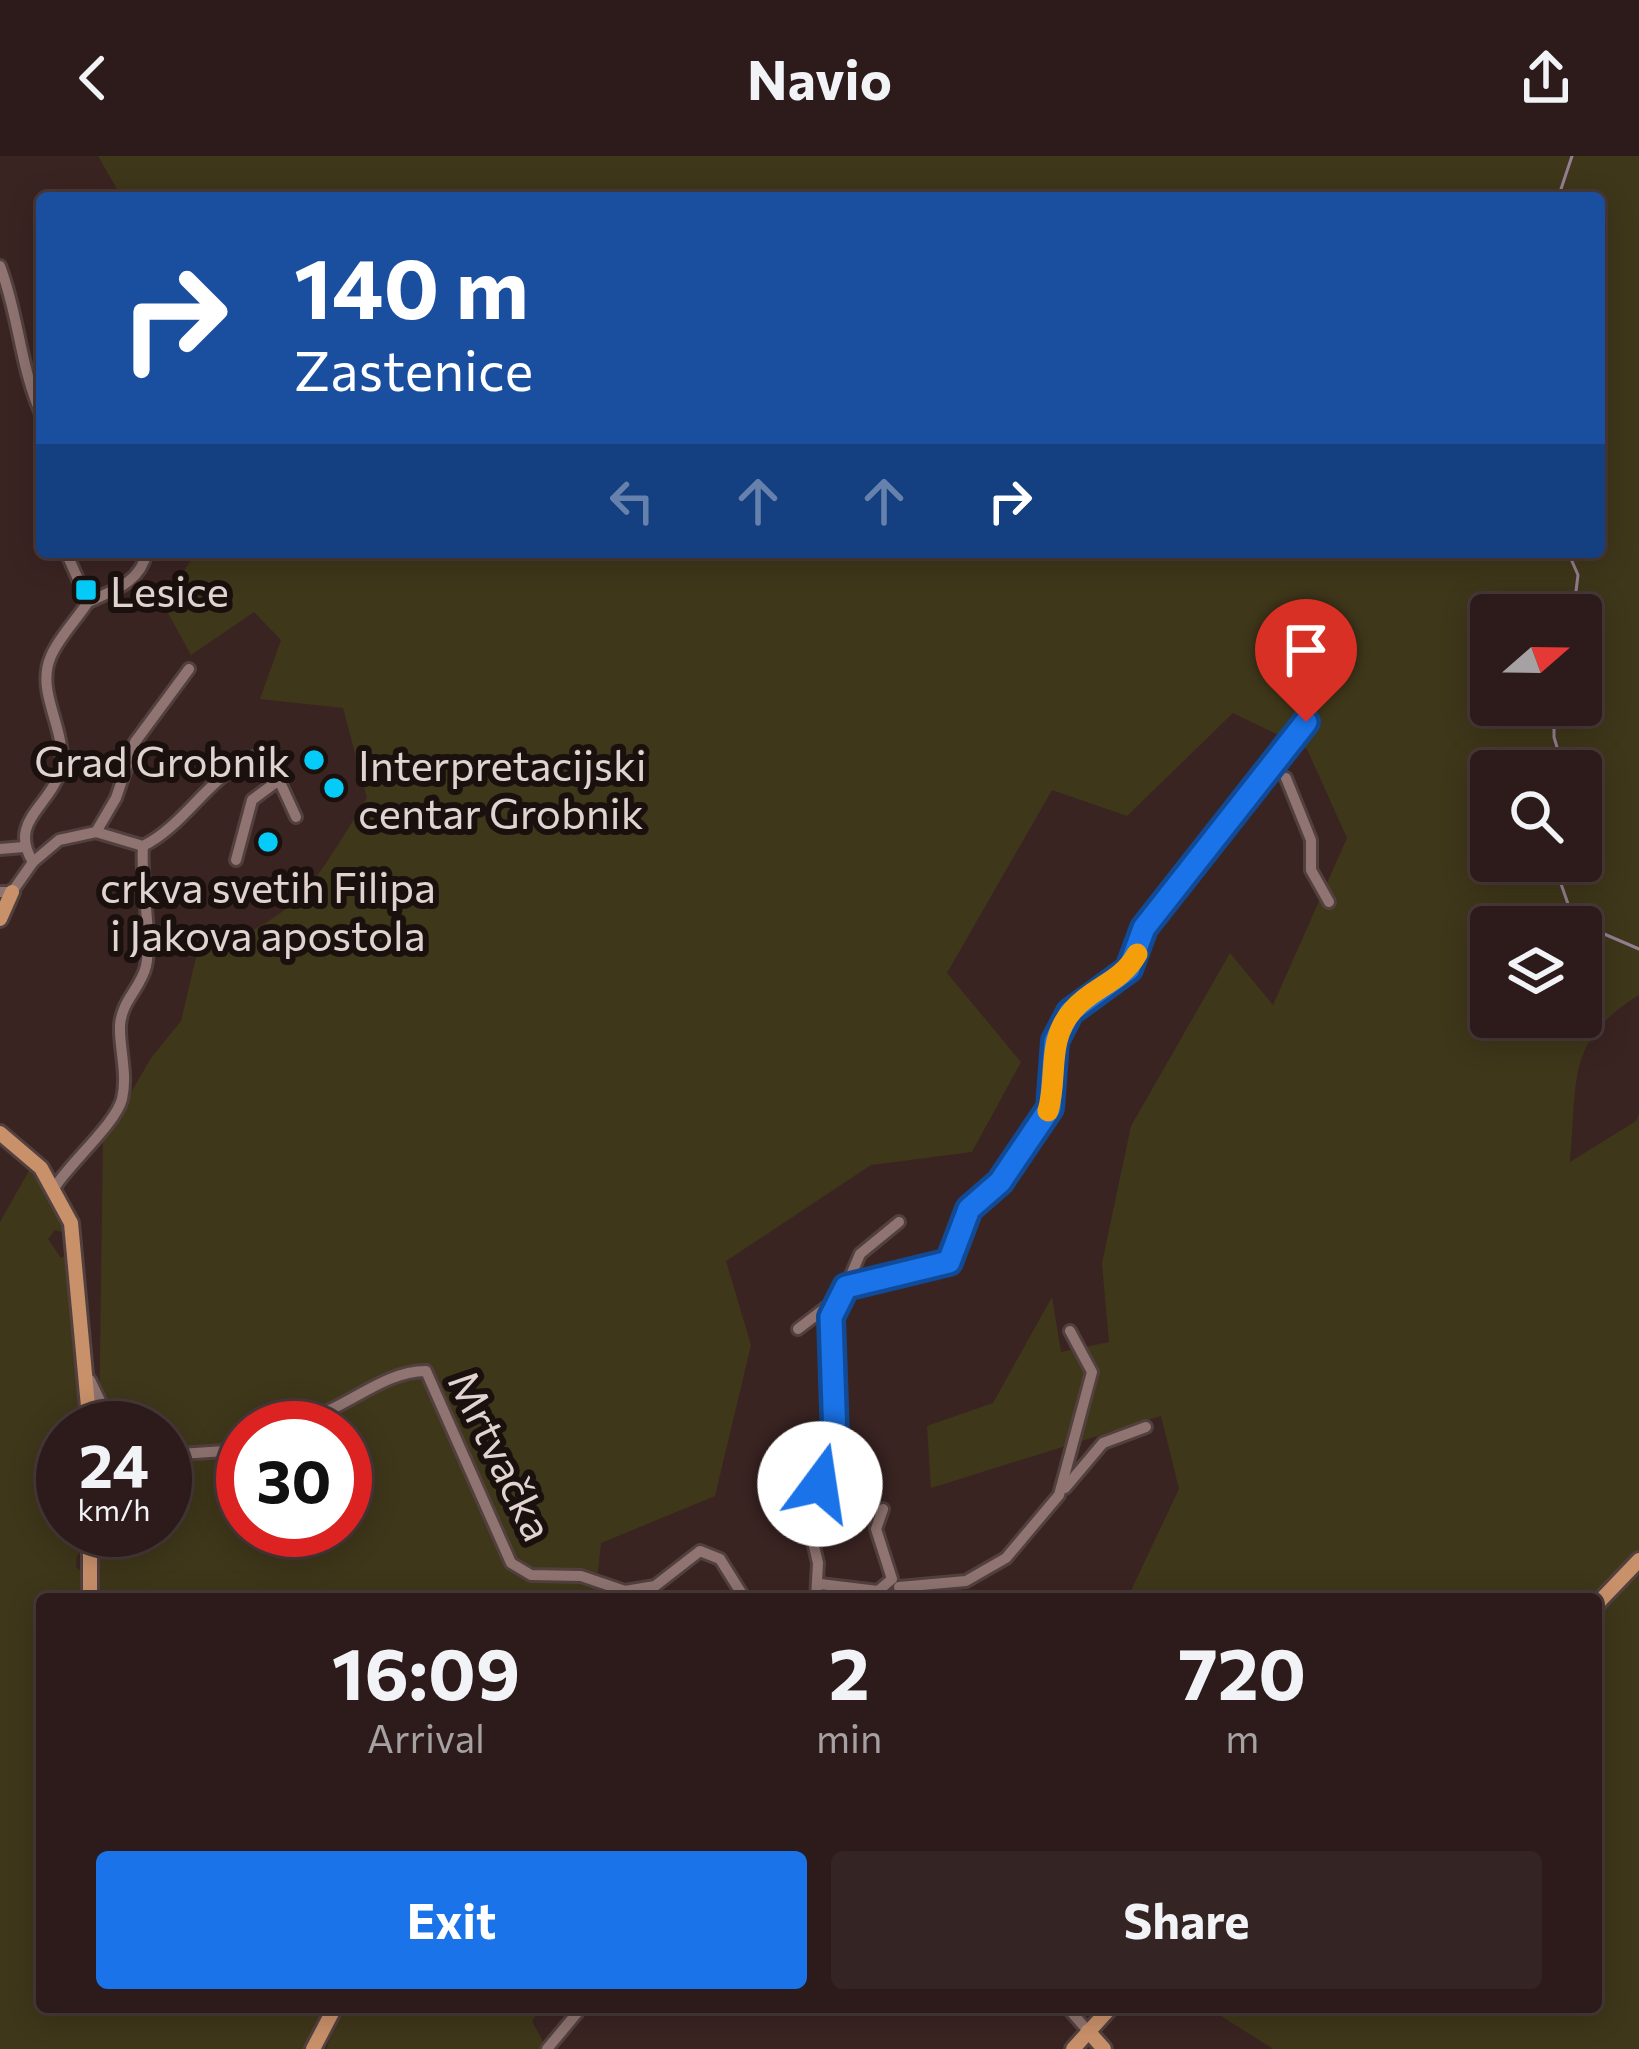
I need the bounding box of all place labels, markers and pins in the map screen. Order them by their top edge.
place label: Lesice [110,564,229,616]
marker: Lesice [73,577,99,603]
pin [1255,599,1357,722]
place label: Grad Grobnik [34,734,290,786]
place label: Interpretacijski centar Grobnik [358,738,647,838]
marker: Grad Grobnik [301,747,327,773]
marker: Interpretacijski centar Grobnik [321,775,347,801]
marker: crkva svetih Filipa i Jakova apostola [255,829,281,855]
place label: crkva svetih Filipa i Jakova apostola [100,860,436,960]

